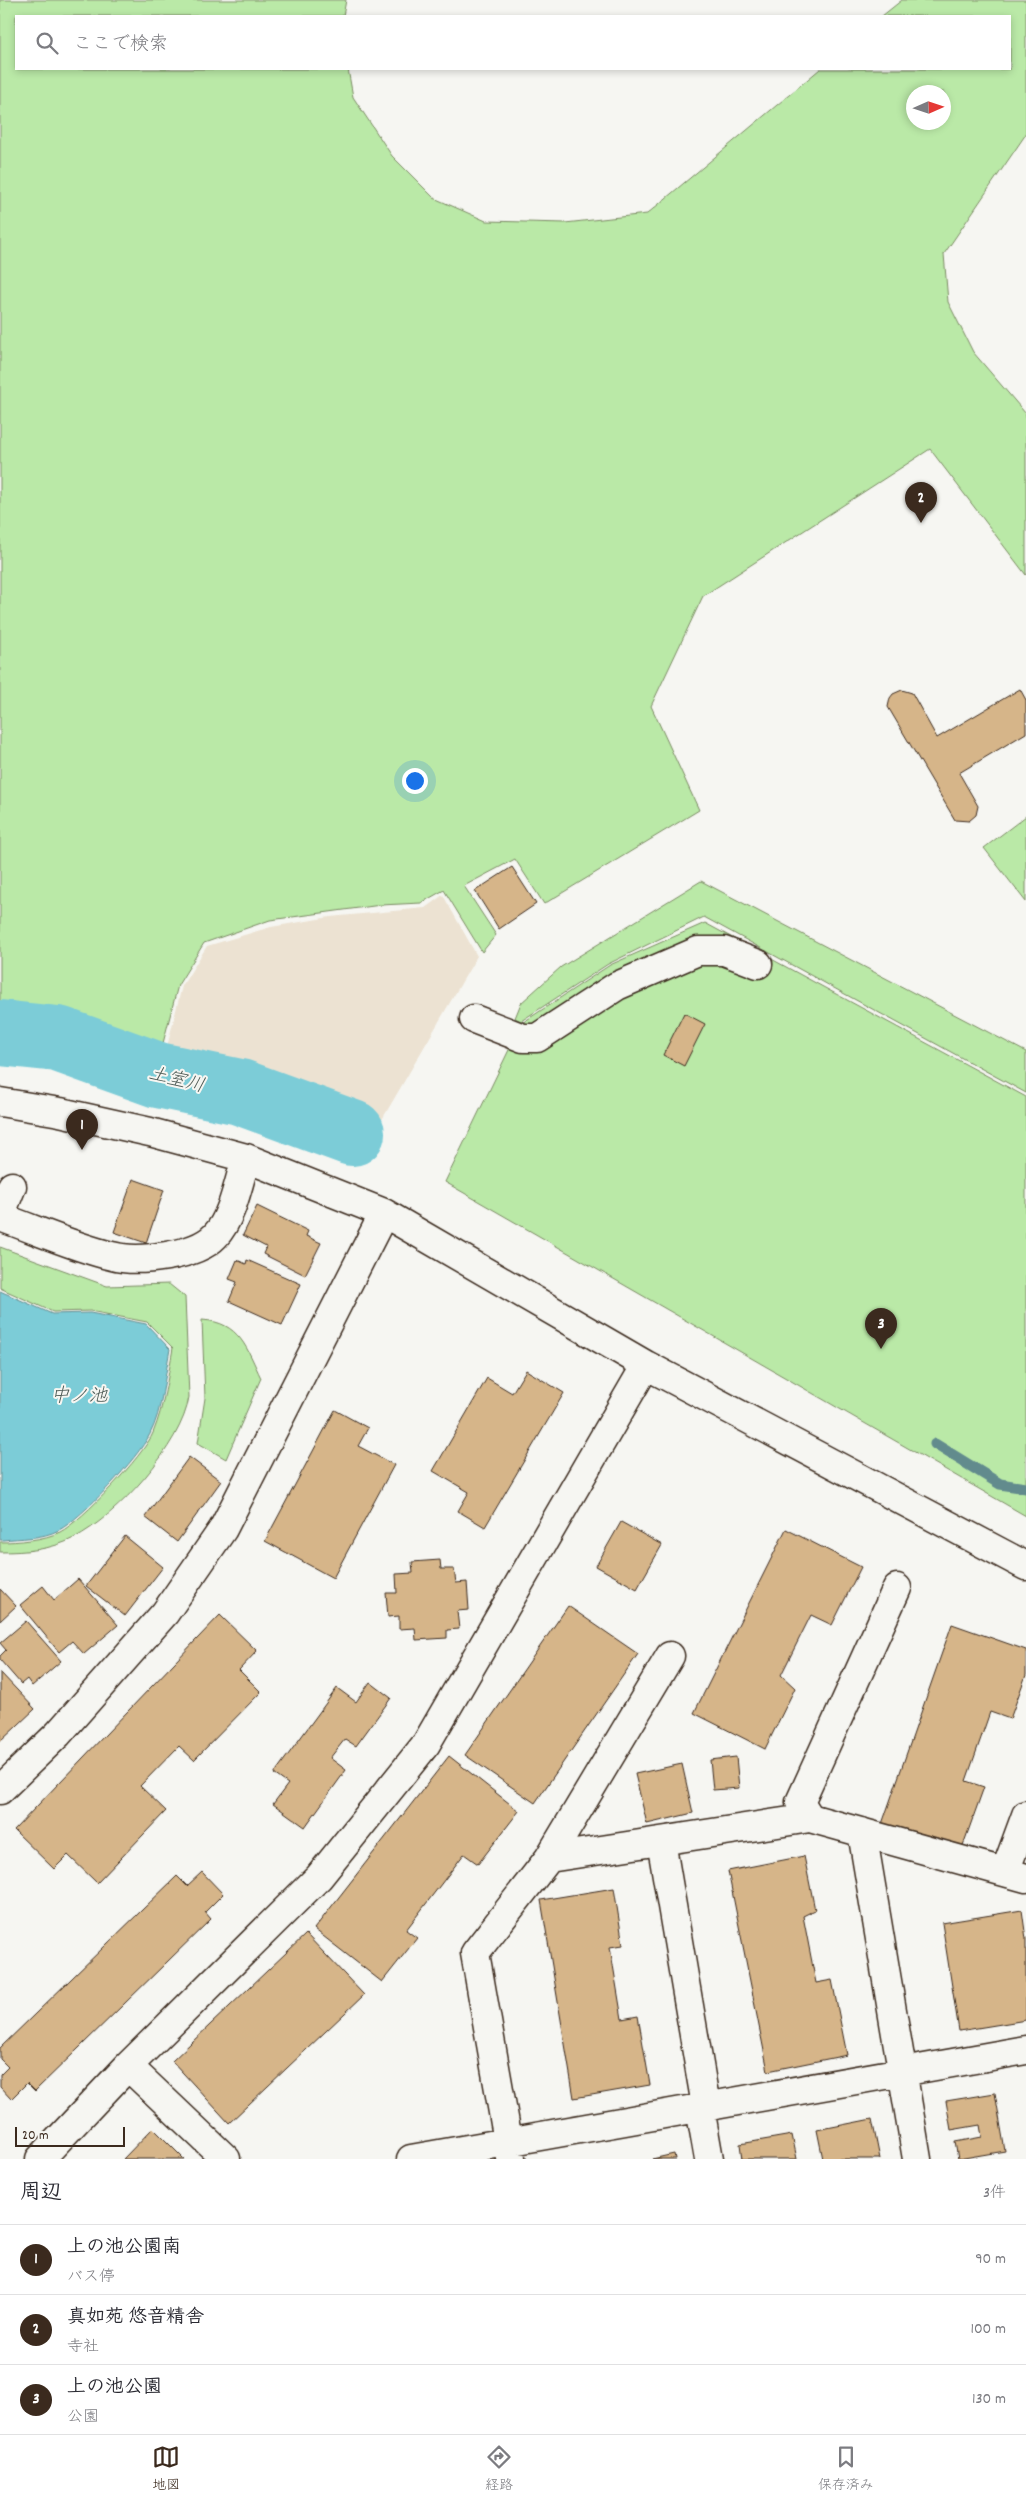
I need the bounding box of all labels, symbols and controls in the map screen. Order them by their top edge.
search box [15,15,1011,70]
icon: search [33,29,61,57]
text: ここで検索 [73,32,168,59]
north arrow [906,85,951,130]
pin: 2 [905,482,937,523]
your location [402,768,428,794]
water label: 土室川 [145,1061,207,1101]
pin: 1 [66,1109,98,1150]
pin: 3 [865,1308,897,1349]
water label: 中ノ池 [50,1384,108,1411]
scale bar [15,2124,125,2147]
text: 20 m [22,2126,49,2146]
text: 周辺 [20,2179,62,2209]
text: 3件 [983,2182,1006,2205]
text: 上の池公園南 [67,2235,181,2262]
text: 1 [34,2248,38,2271]
text: 90 m [975,2248,1006,2271]
text: バス停 [67,2266,115,2289]
text: 真如苑 悠音精舎 [67,2305,204,2332]
text: 2 [33,2318,40,2341]
text: 100 m [970,2318,1006,2341]
text: 寺社 [67,2336,99,2359]
text: 上の池公園 [67,2375,162,2402]
text: 3 [32,2388,40,2411]
text: 130 m [972,2388,1006,2411]
text: 公園 [67,2406,99,2429]
tab: 地図 [152,2443,180,2496]
tab: 経路 [485,2443,513,2496]
tab: 保存済み [818,2443,874,2496]

